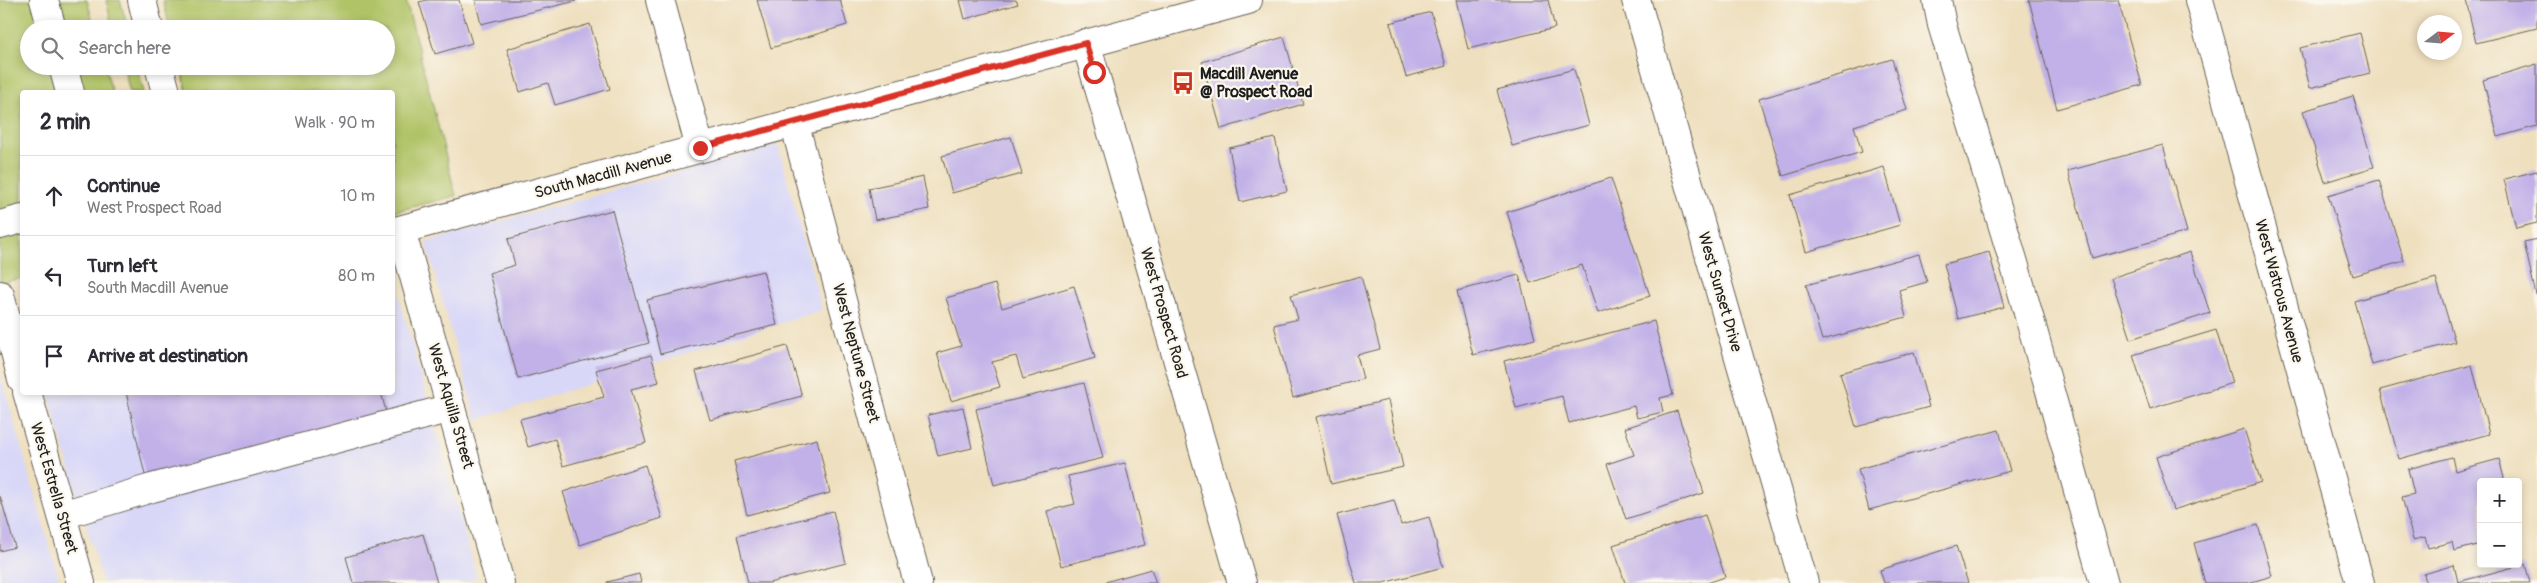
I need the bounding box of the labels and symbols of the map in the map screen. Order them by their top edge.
north arrow [2417,15,2462,60]
route start [1083,61,1106,84]
place label: Macdill Avenue @ Prospect Road [1200,64,1313,102]
bus stop icon: Macdill Avenue @ Prospect Road [1170,70,1196,96]
route end [689,137,712,160]
street label: South Macdill Avenue [532,147,674,203]
street label: West Watrous Avenue [2250,217,2308,365]
street label: West Sunset Drive [1693,230,1747,354]
street label: West Prospect Road [1136,245,1192,381]
street label: West Neptune Street [828,281,884,425]
street label: West Aquilla Street [424,341,479,471]
street label: West Estrella Street [26,420,82,557]

